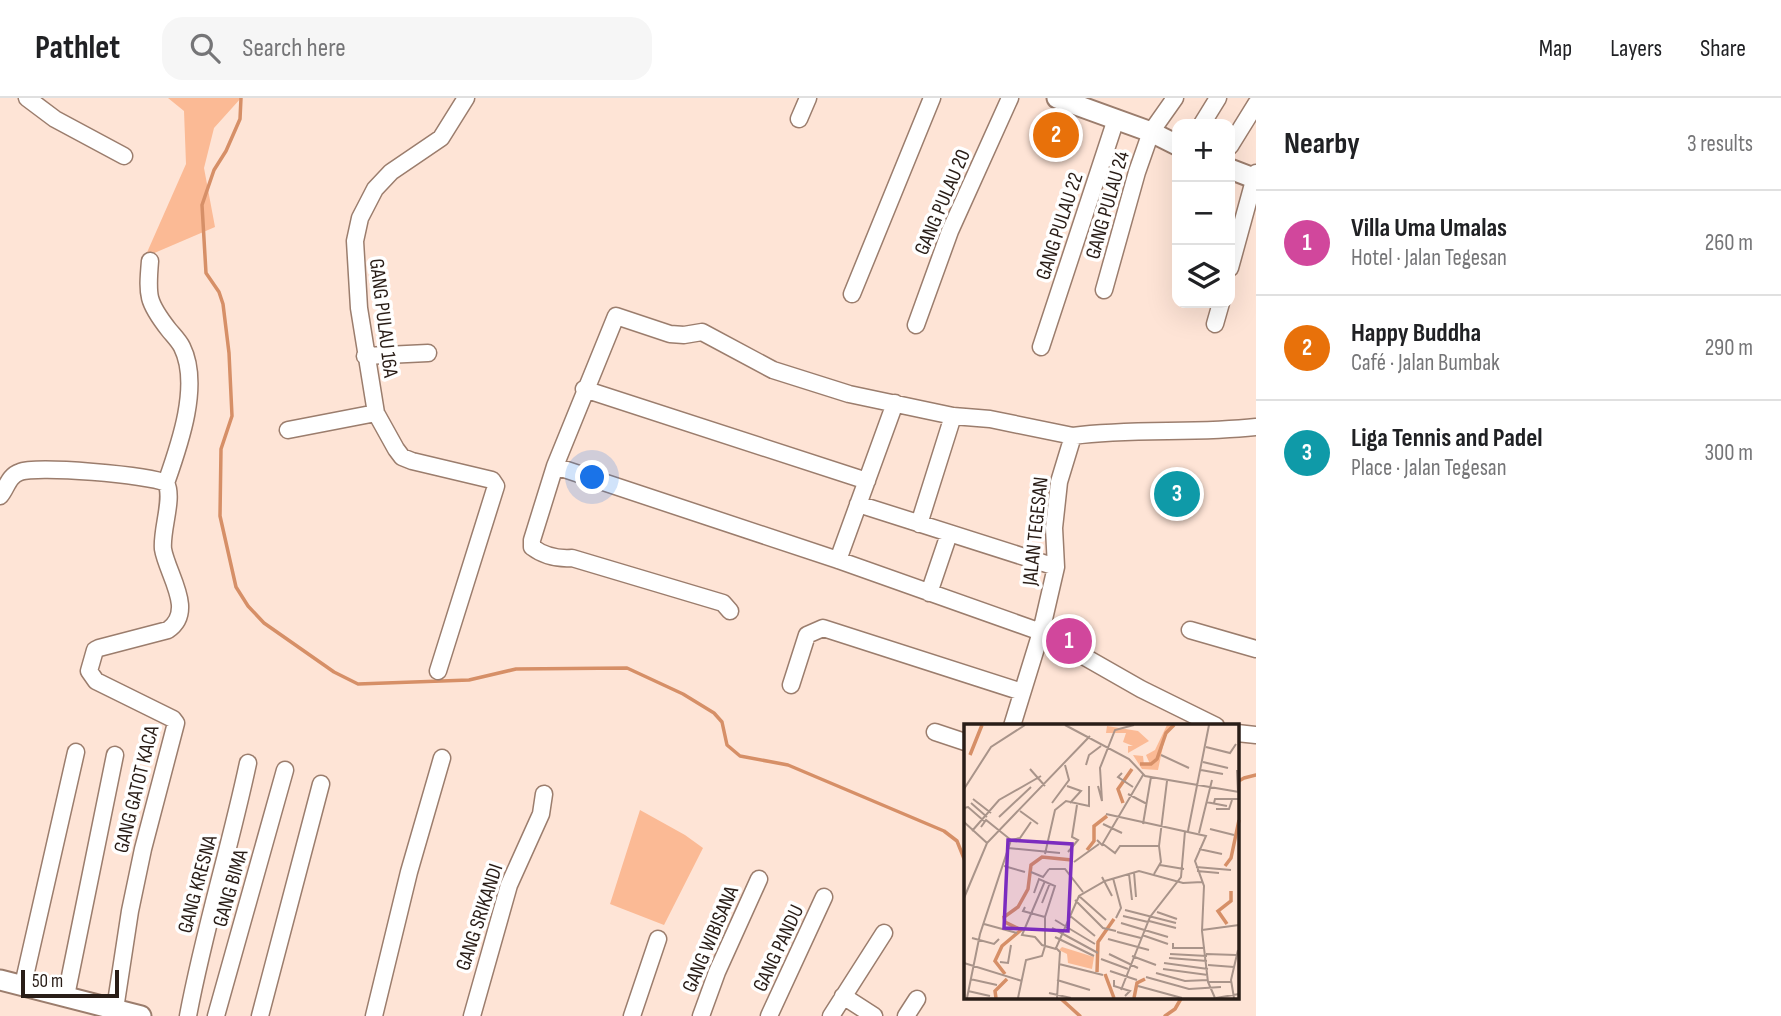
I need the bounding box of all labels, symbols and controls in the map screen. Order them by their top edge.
search box [162,17,652,80]
text: Pathlet [35,28,120,68]
icon: search [186,29,224,67]
text: Search here [242,33,346,64]
text: Map [1539,34,1572,63]
text: Layers [1610,34,1662,63]
text: Share [1700,34,1746,63]
pin: 2 [1033,109,1079,161]
map controls [1172,119,1235,308]
button: + [1172,119,1235,182]
text: Nearby [1284,126,1360,162]
text: 3 results [1687,130,1753,158]
street label: GANG PULAU 20 [909,146,976,259]
street label: GANG PULAU 24 [1080,148,1135,262]
street label: GANG PULAU 22 [1030,169,1089,283]
button: − [1172,182,1235,245]
text: Villa Uma Umalas [1351,213,1507,244]
text: 1 [1302,229,1312,257]
text: 260 m [1705,229,1753,257]
text: Hotel · Jalan Tegesan [1351,244,1507,272]
button: layers [1172,245,1235,308]
street label: GANG PULAU 16A [364,257,403,380]
text: Happy Buddha [1351,318,1481,349]
text: 2 [1302,334,1312,362]
text: 290 m [1705,334,1753,362]
text: Café · Jalan Bumbak [1351,349,1500,377]
text: Liga Tennis and Padel [1351,423,1543,454]
text: 3 [1302,439,1312,467]
text: 300 m [1704,439,1753,467]
text: Place · Jalan Tegesan [1351,454,1507,482]
your location [575,460,609,494]
pin: 3 [1154,468,1200,520]
street label: JALAN TEGESAN [1017,476,1054,588]
pin: 1 [1046,615,1092,667]
street label: GANG GATOT KACA [109,722,165,855]
inset map [964,724,1238,998]
street label: GANG KRESNA [172,831,223,936]
street label: GANG BIMA [208,846,254,930]
street label: GANG SRIKANDI [450,861,508,974]
street label: GANG WIBISANA [677,881,744,996]
street label: GANG PANDU [747,901,809,996]
scale bar [21,967,119,999]
text: 50 m [32,970,63,993]

